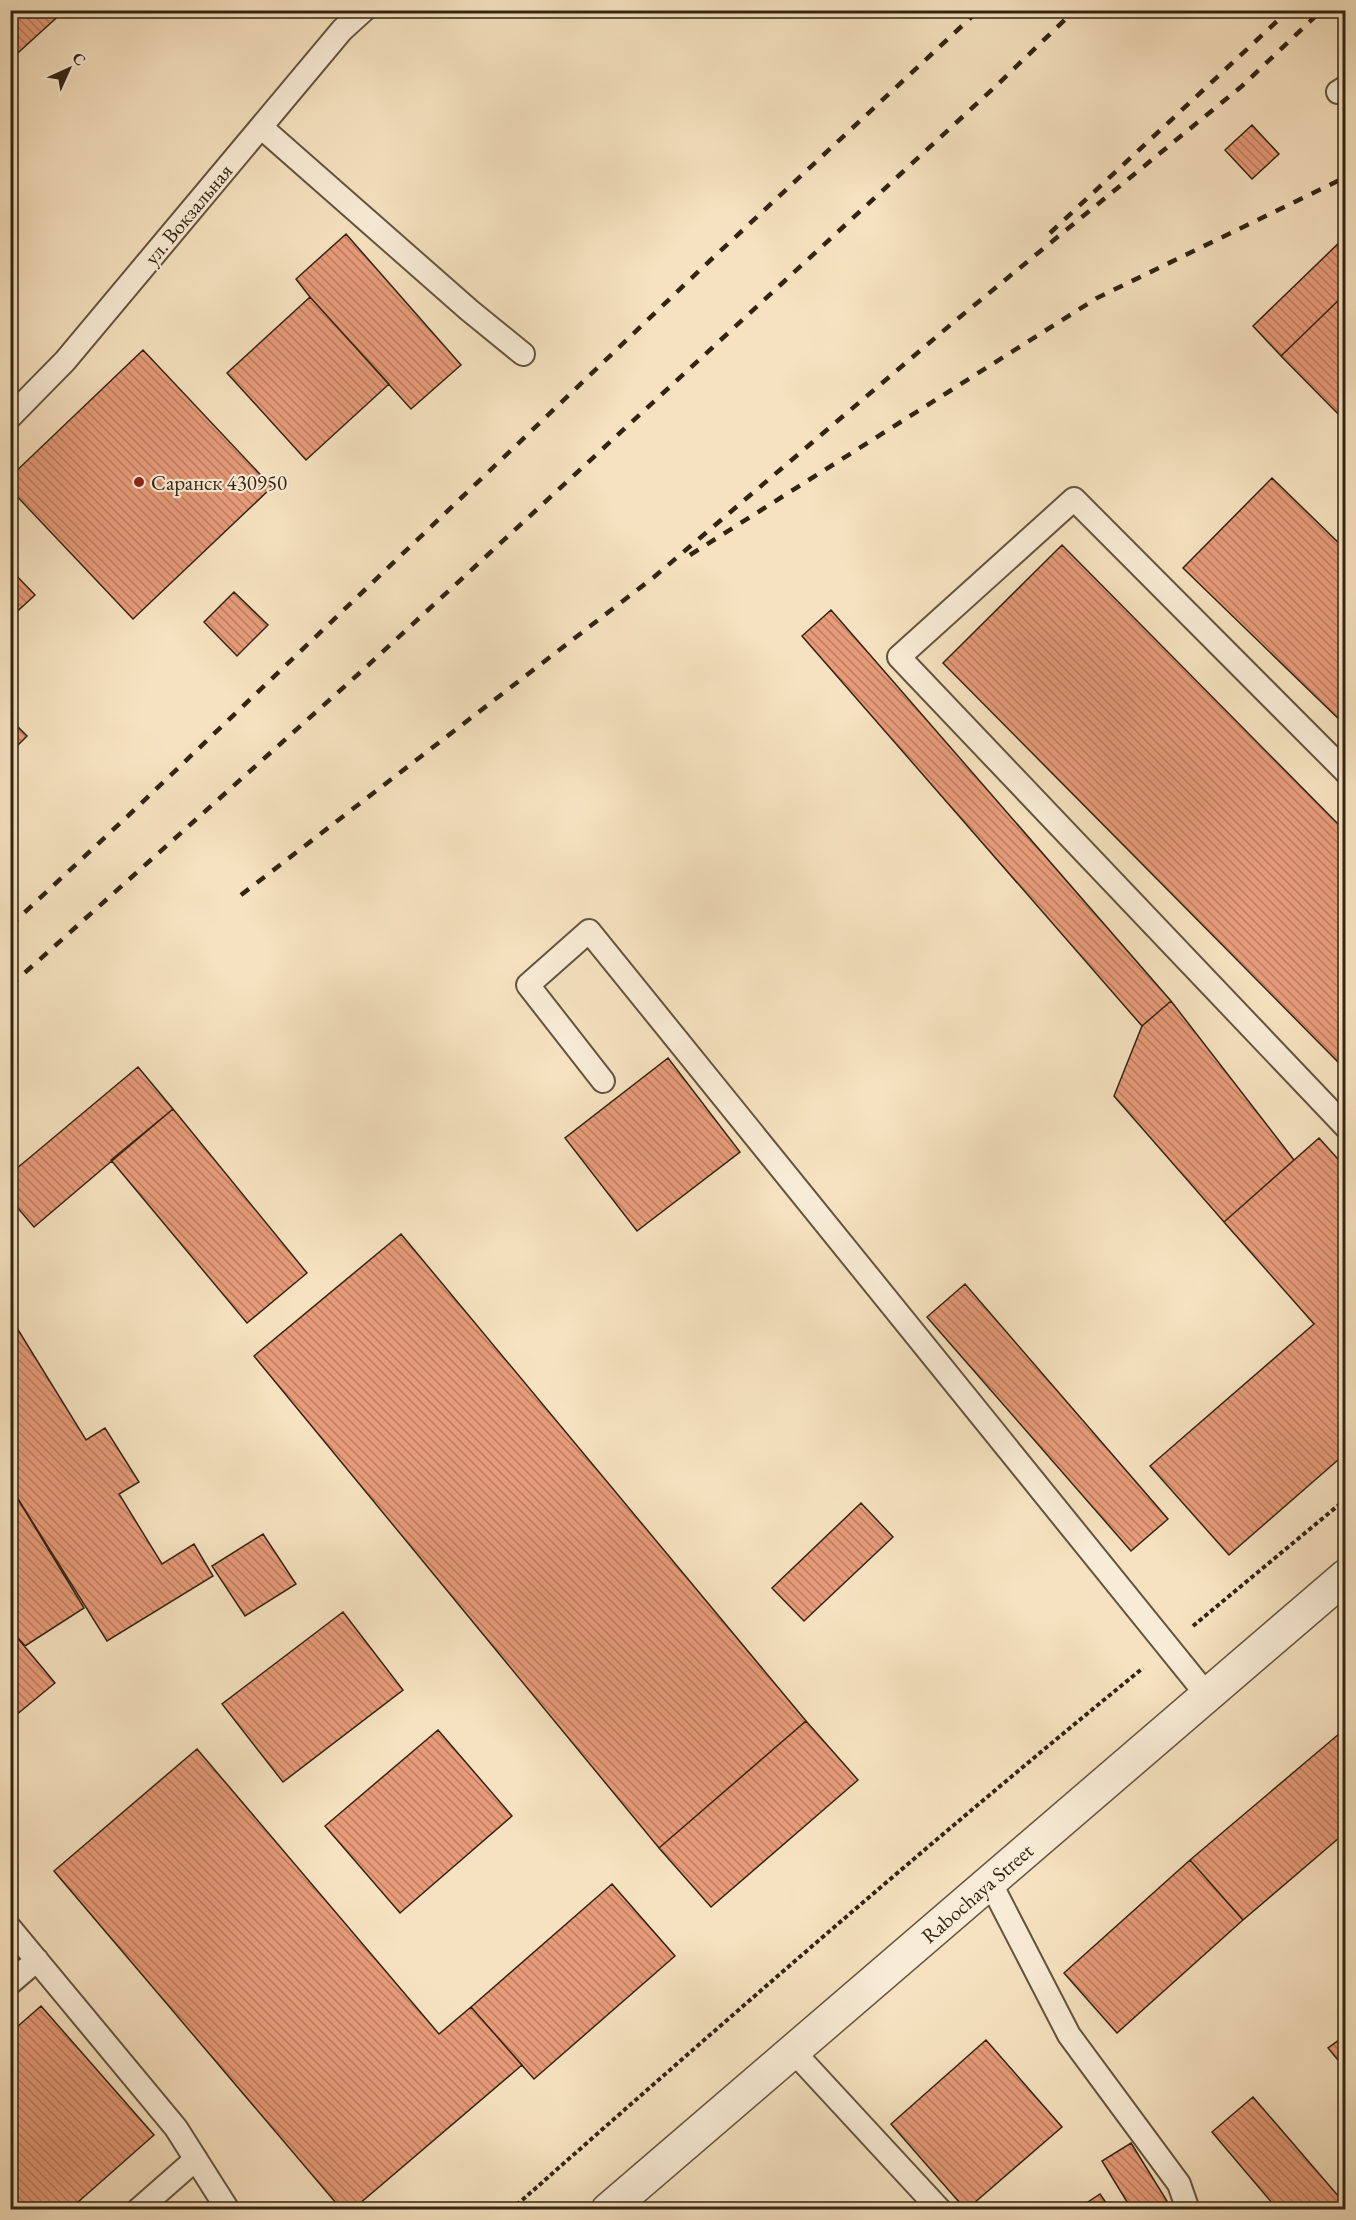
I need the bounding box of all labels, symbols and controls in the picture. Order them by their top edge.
north arrow [39,39,99,99]
text: С [68,47,91,70]
street label: ул. Вокзальная [138,158,238,270]
place label: Саранск 430950 [151,469,287,496]
marker: Саранск 430950 [132,475,146,489]
street label: Rabochaya Street [915,1837,1039,1949]

